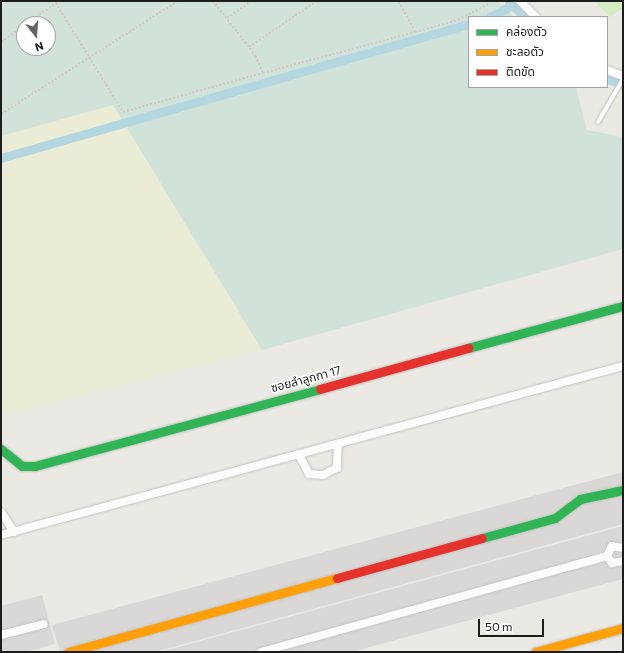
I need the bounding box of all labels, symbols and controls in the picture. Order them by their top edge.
north arrow [16,16,56,56]
legend [468,16,608,88]
text: คล่องตัว [506,24,547,38]
text: N [34,40,45,54]
text: ชะลอตัว [506,44,544,58]
text: ติดขัด [506,64,535,78]
street label: ซอยลำลูกกา 17 [269,363,343,395]
scale bar [480,611,546,637]
text: 50 m [485,619,513,633]

